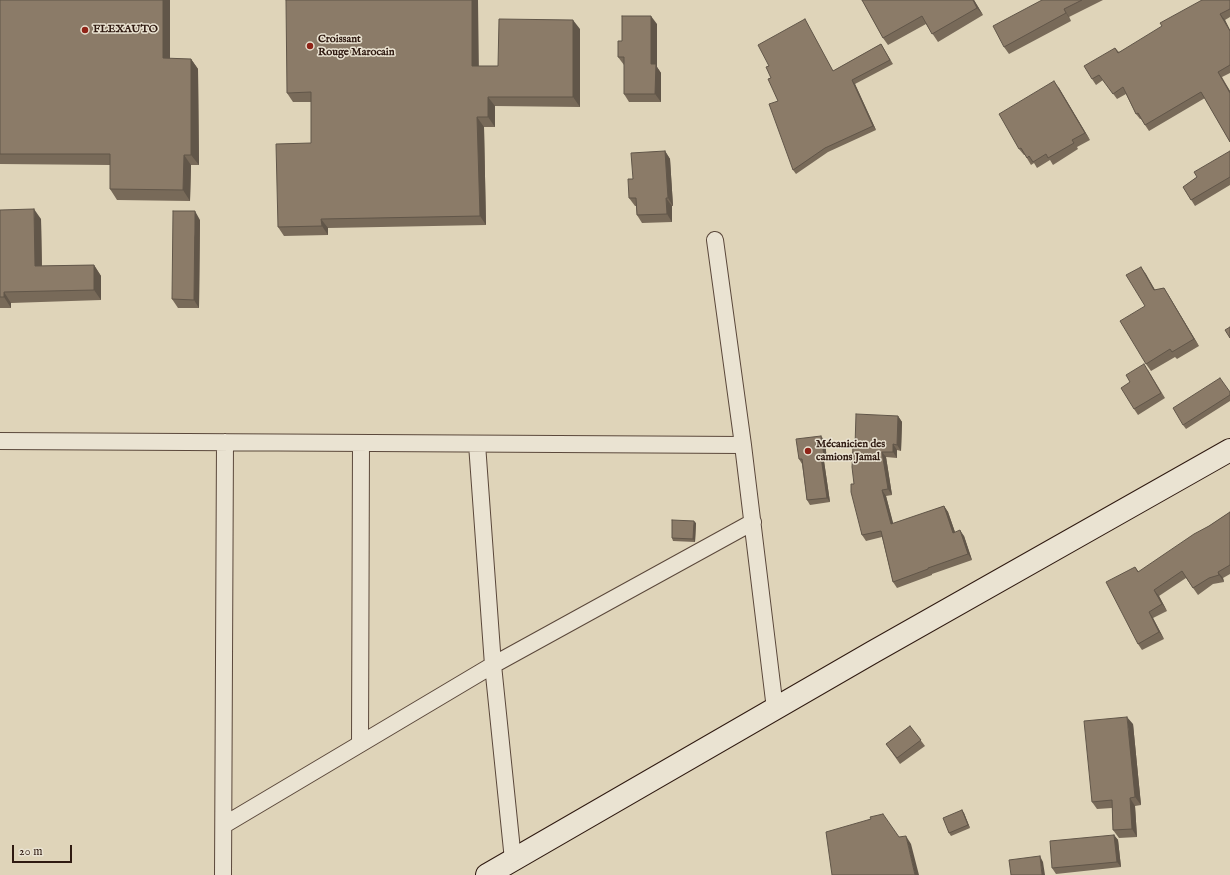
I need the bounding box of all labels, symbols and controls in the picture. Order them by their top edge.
place label: FLEXAUTO [93,23,158,37]
marker: FLEXAUTO [80,25,90,35]
place label: Croissant Rouge Marocain [318,33,395,59]
marker: Croissant Rouge Marocain [305,41,315,51]
place label: Mécanicien des camions Jamal [816,438,885,464]
marker: Mécanicien des camions Jamal [803,446,813,456]
scale bar [14,837,74,863]
text: 20 m [19,844,42,859]

